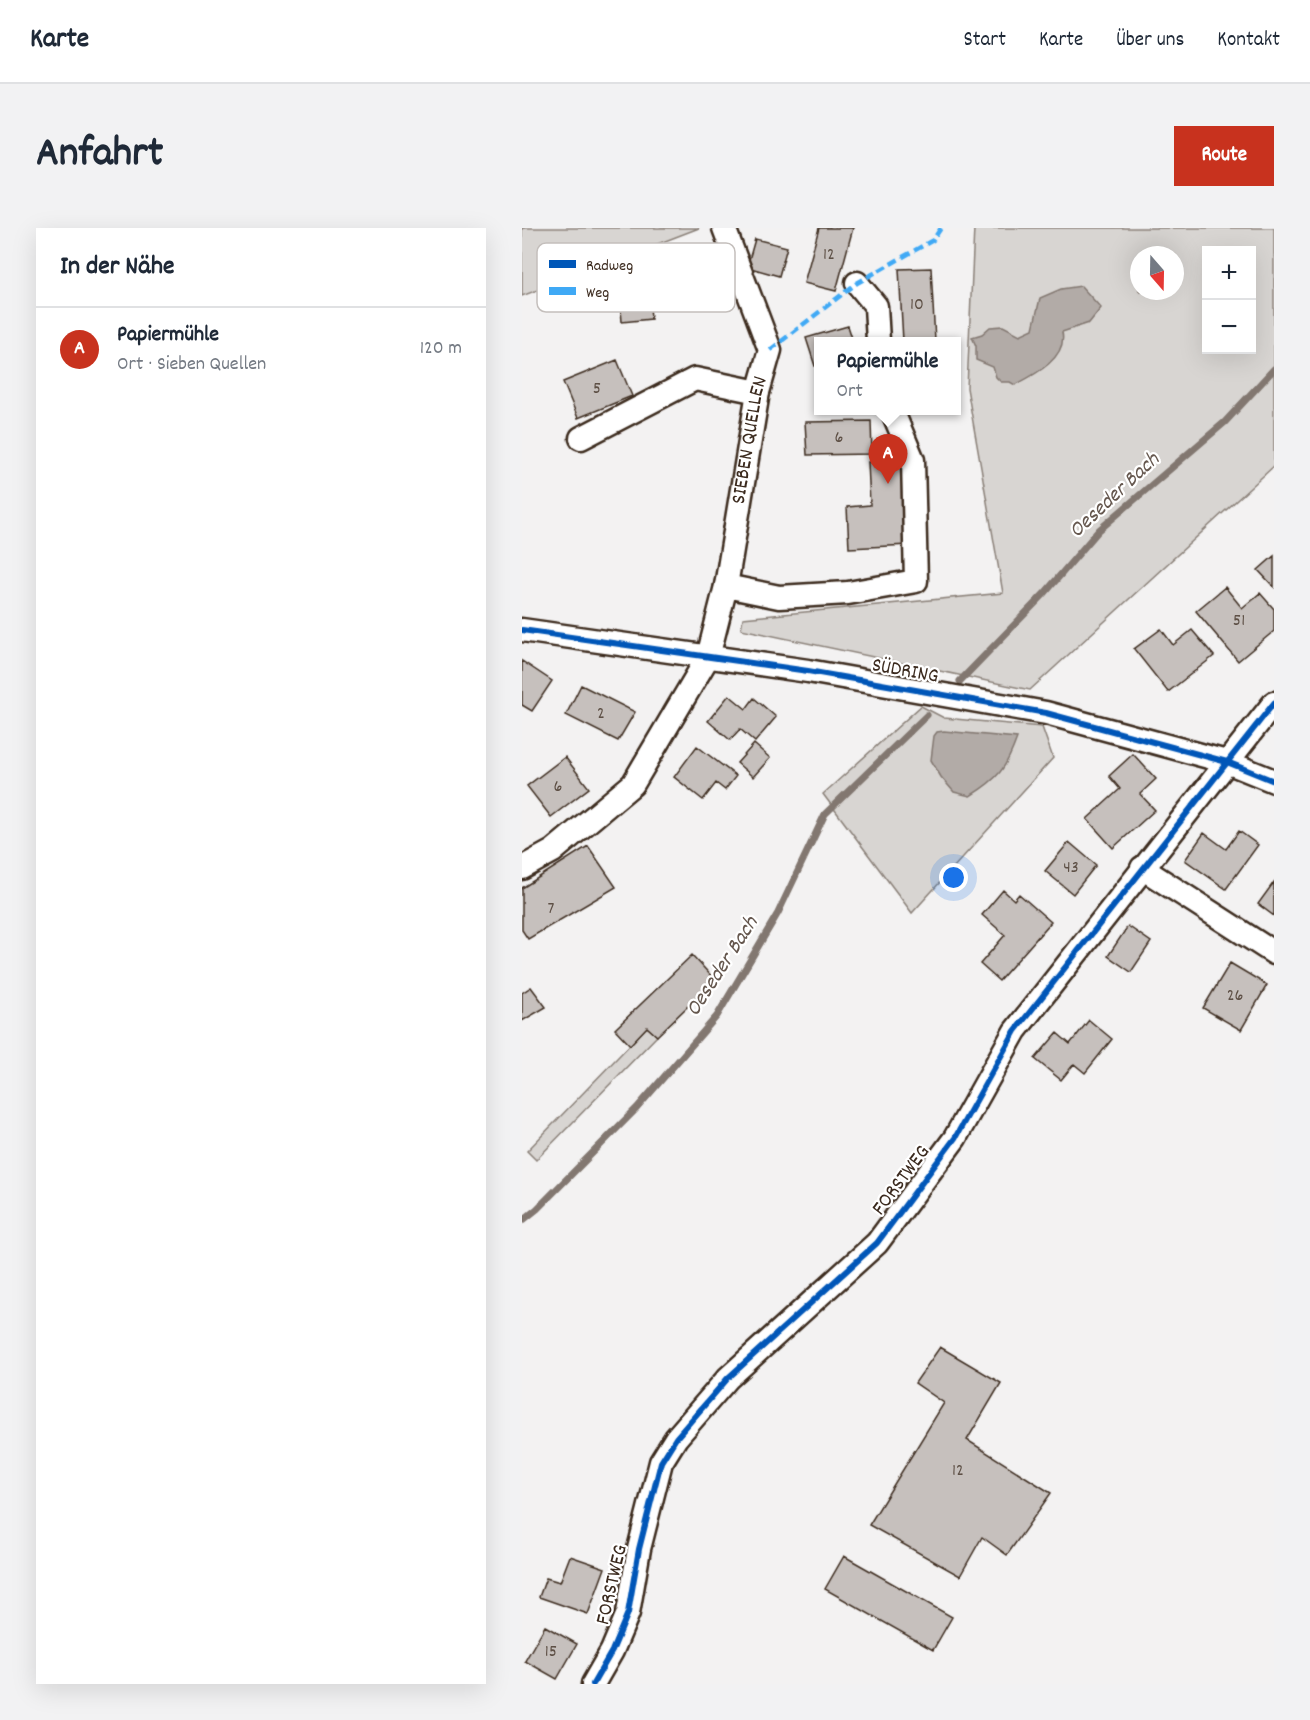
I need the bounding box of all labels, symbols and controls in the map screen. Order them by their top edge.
text: Karte [30,21,89,61]
text: Start [964,26,1006,56]
text: Karte [1039,26,1083,56]
text: Über uns [1116,26,1184,56]
text: Kontakt [1217,26,1280,56]
text: Anfahrt [36,126,163,186]
button: Route [1174,126,1274,186]
legend [537,243,735,312]
house number: 12 [823,243,835,268]
north arrow [1130,246,1184,300]
map controls [1202,246,1256,354]
button: + [1202,246,1256,300]
text: In der Nähe [60,249,174,286]
text: Radweg [586,255,633,278]
text: Weg [586,282,609,305]
house number: 10 [910,293,924,318]
button: − [1202,300,1256,354]
text: Papiermühle [117,320,219,351]
text: A [74,335,85,363]
text: 120 m [420,335,462,363]
popup [814,337,961,415]
text: Papiermühle [837,347,938,378]
text: Ort · Sieben Quellen [117,351,266,379]
street label: SIEBEN QUELLEN [725,373,777,507]
house number: 5 [593,377,601,402]
text: Ort [837,378,863,406]
house number: 6 [835,426,843,451]
pin: A [868,434,908,484]
water label: Oeseder Bach [1063,445,1168,546]
house number: 51 [1233,609,1245,634]
street label: SÜDRING [869,651,941,693]
house number: 2 [597,702,605,727]
house number: 6 [554,775,562,800]
house number: 43 [1063,856,1079,881]
your location [939,863,968,892]
house number: 7 [548,897,555,922]
water label: Oeseder Bach [679,910,768,1023]
house number: 26 [1227,984,1243,1009]
street label: FORSTWEG [865,1139,939,1223]
house number: 12 [952,1459,964,1484]
street label: FORSTWEG [589,1542,637,1628]
house number: 15 [545,1640,557,1665]

